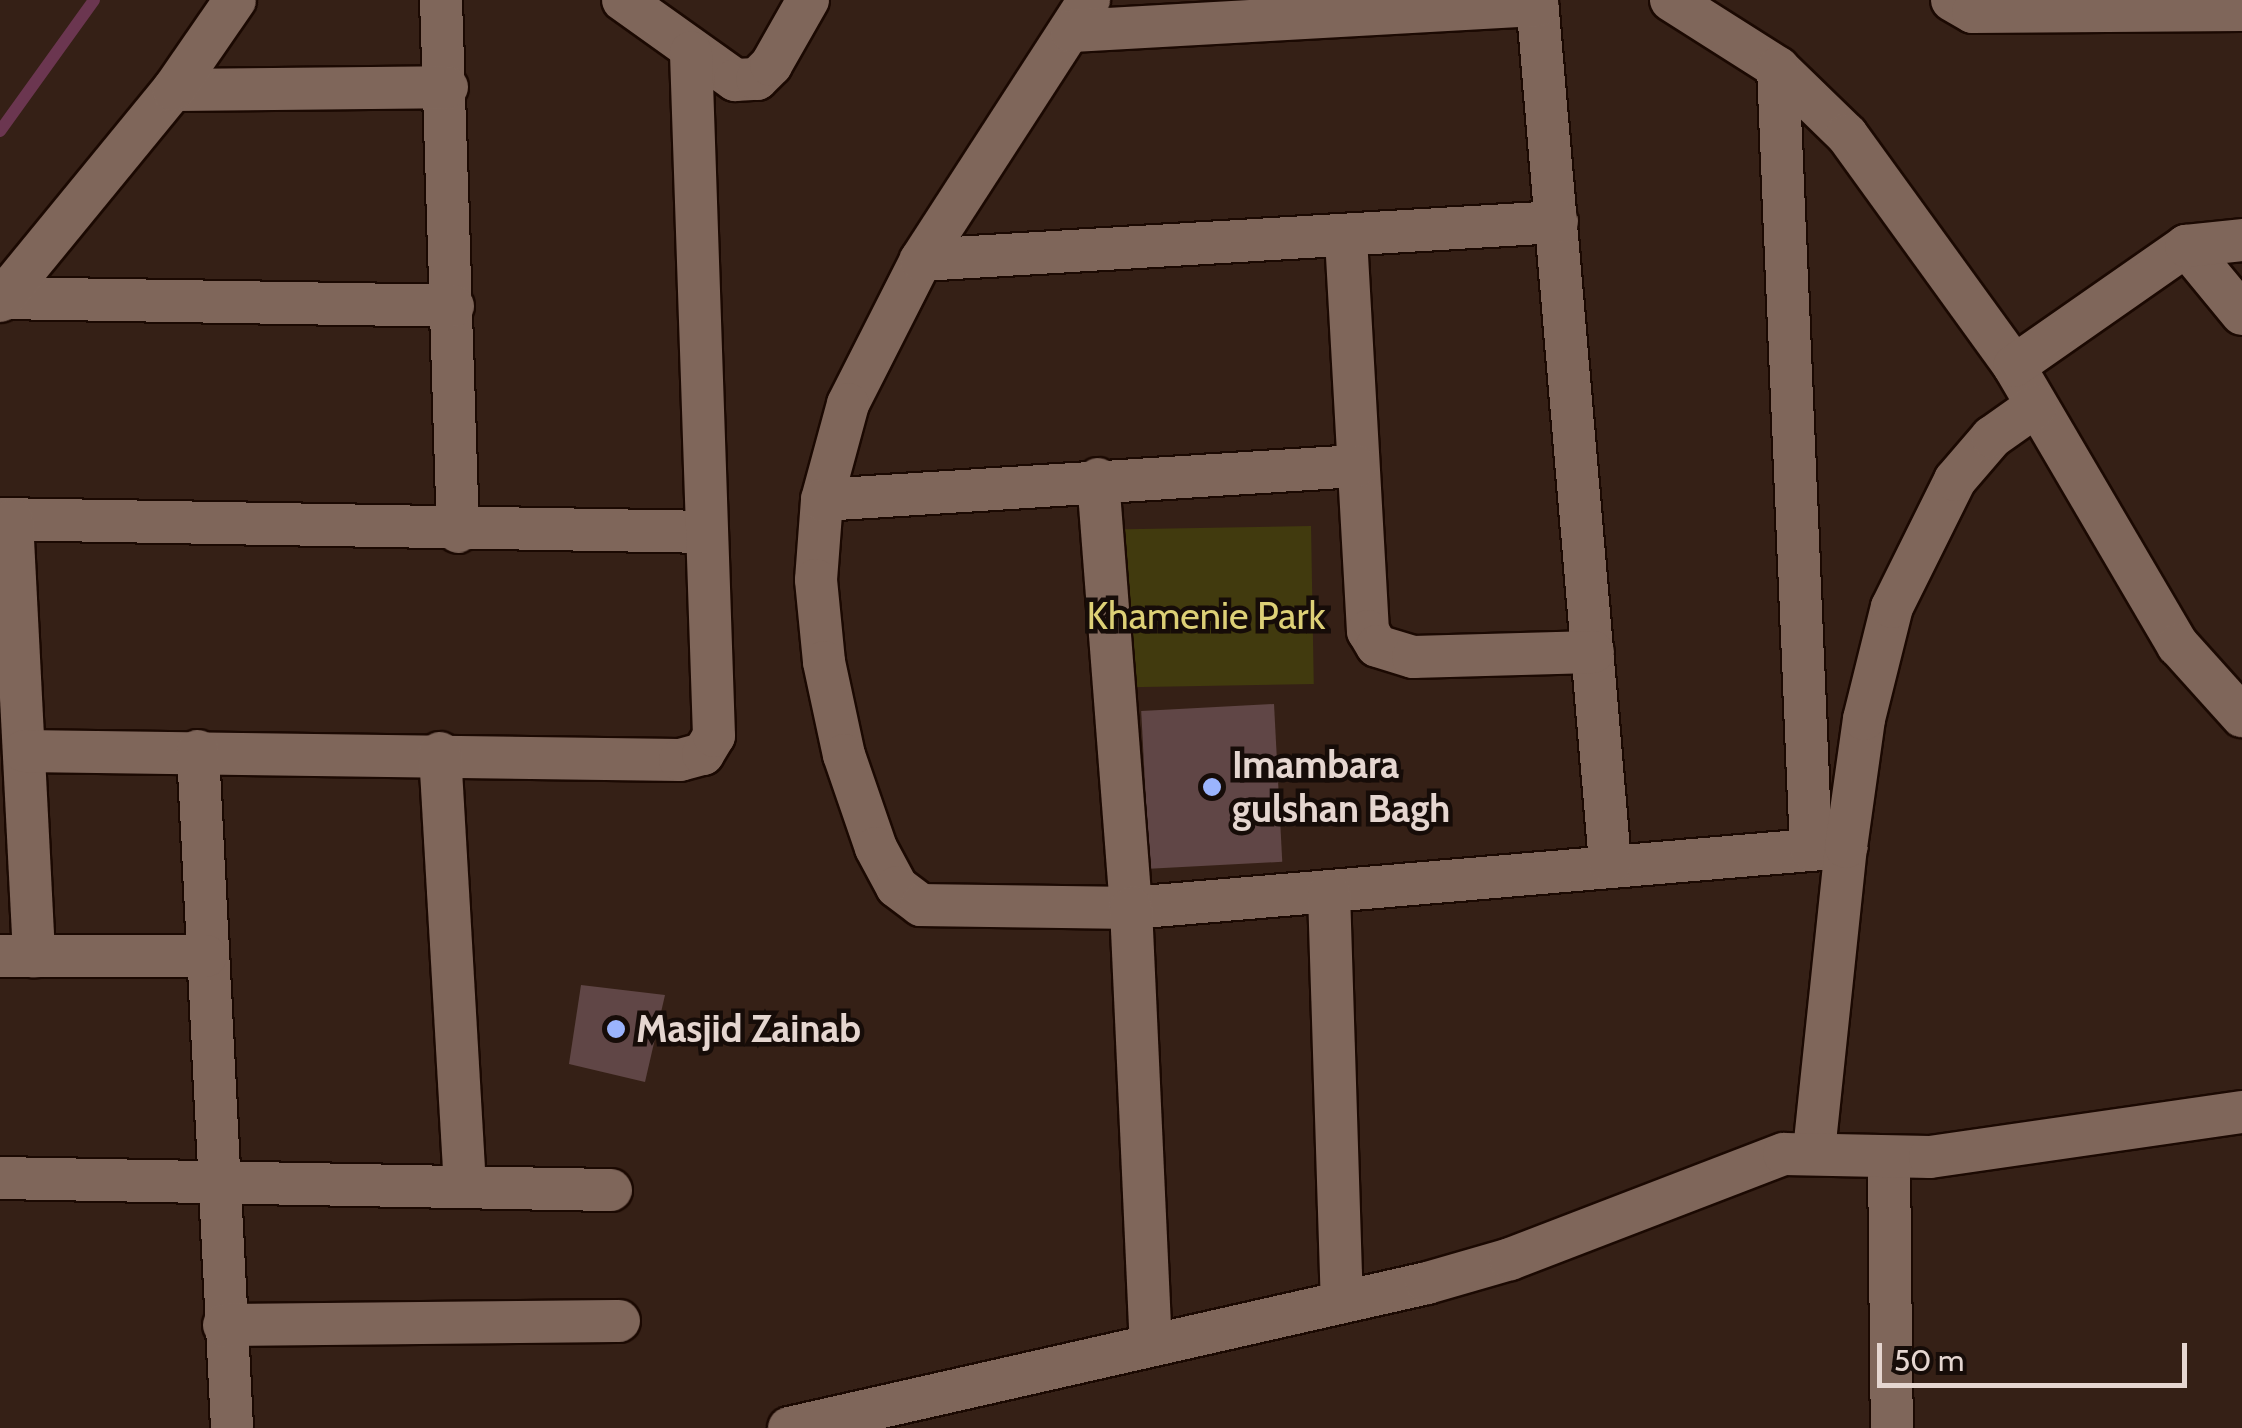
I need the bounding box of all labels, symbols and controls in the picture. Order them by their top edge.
park label: Khamenie Park [1087,593,1325,639]
place label: Imambara gulshan Bagh [1232,742,1450,832]
marker: Imambara gulshan Bagh [1201,776,1223,798]
place label: Masjid Zainab [636,1006,861,1052]
marker: Masjid Zainab [605,1018,627,1040]
scale bar [1882,1323,2192,1385]
text: 50 m [1894,1342,1964,1379]

